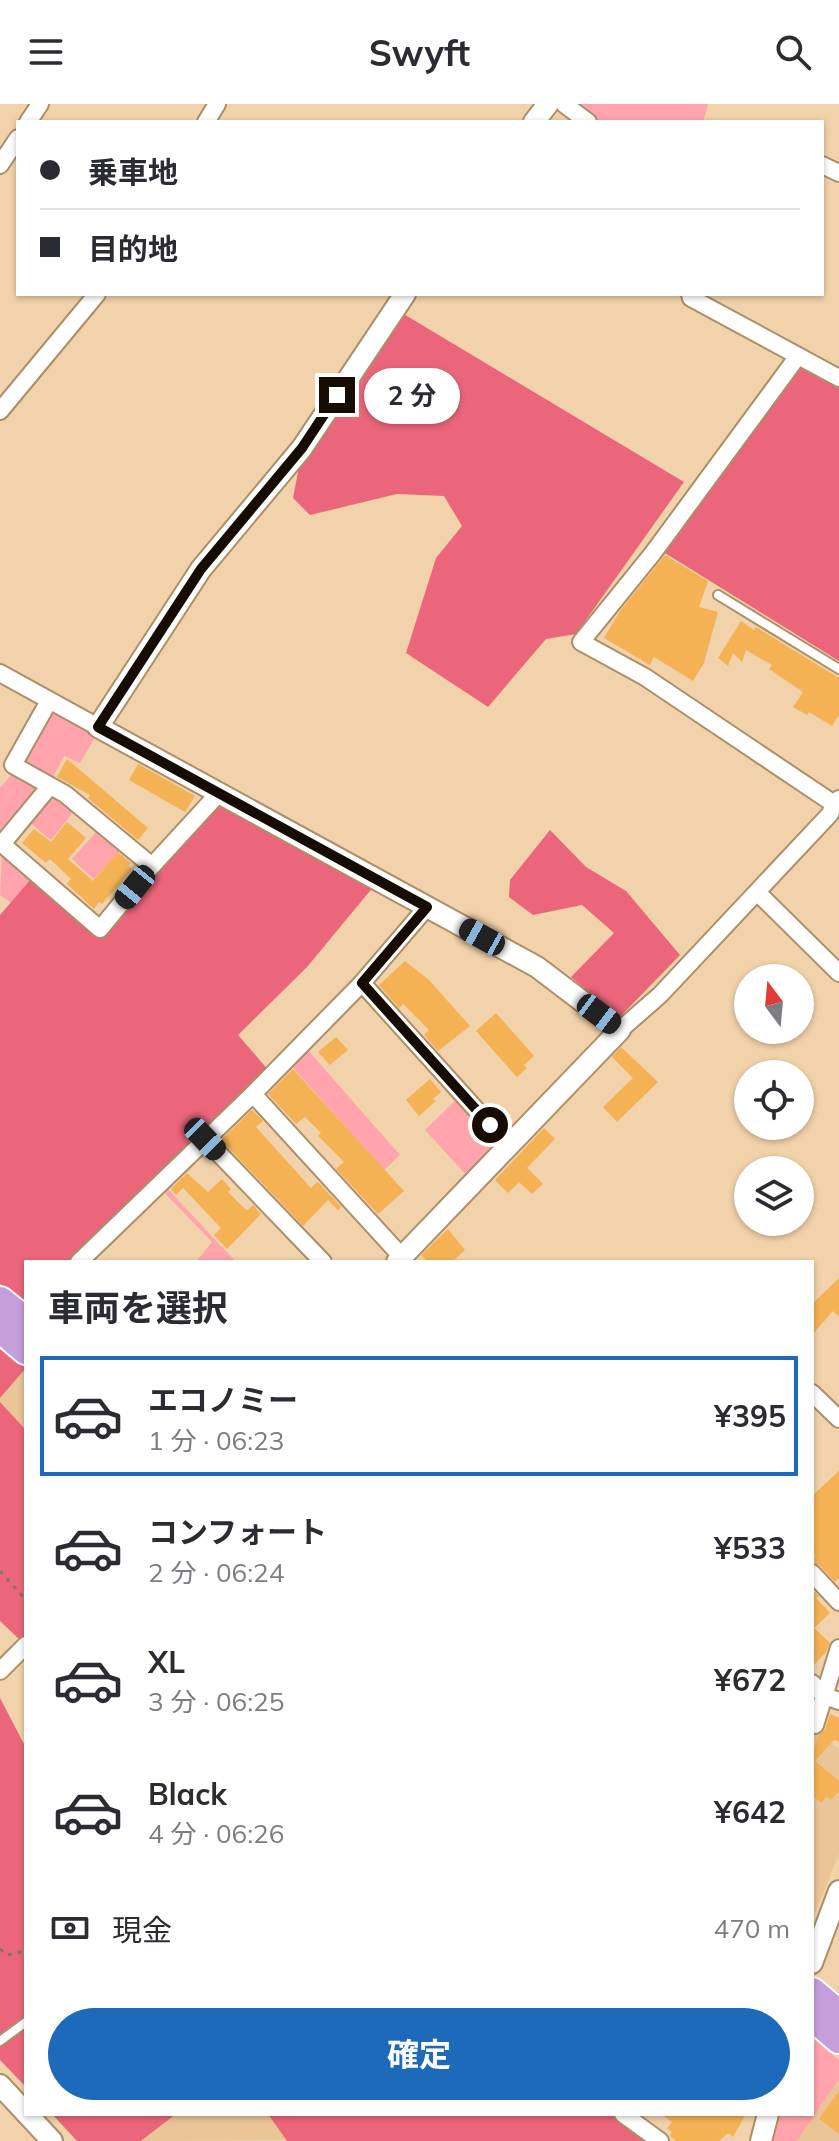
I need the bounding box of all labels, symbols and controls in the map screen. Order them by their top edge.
icon: menu [24,30,68,74]
text: Swyft [369,30,470,75]
icon: search [771,30,815,74]
text: 乗車地 [88,153,178,191]
text: 目的地 [88,230,178,268]
callout: 2 分 [365,367,461,423]
route end [319,377,355,413]
text: 2 分 [388,379,436,412]
car [111,861,159,913]
car [455,915,509,959]
north arrow [734,964,814,1044]
map controls [734,964,814,1236]
car [573,990,625,1038]
button: locate [734,1060,814,1140]
route start [472,1107,508,1143]
car [180,1113,230,1165]
button: layers [734,1156,814,1236]
text: 車両を選択 [48,1285,228,1330]
icon: car [52,1380,124,1452]
text: エコノミー [148,1381,298,1419]
text: ¥395 [714,1397,786,1435]
text: 1 分 · 06:23 [148,1424,284,1457]
icon: car [52,1512,124,1584]
text: コンフォート [148,1513,327,1551]
text: ¥533 [714,1529,786,1567]
text: 2 分 · 06:24 [148,1556,284,1589]
text: XL [148,1643,185,1681]
icon: car [52,1644,124,1716]
text: ¥672 [714,1661,786,1699]
text: 3 分 · 06:25 [148,1685,284,1718]
text: Black [148,1775,227,1813]
icon: car [52,1776,124,1848]
text: ¥642 [714,1793,786,1831]
text: 4 分 · 06:26 [148,1817,284,1850]
icon: cash [48,1906,92,1950]
text: 現金 [112,1911,172,1949]
text: 470 m [714,1912,790,1945]
button: 確定 [48,2008,790,2100]

